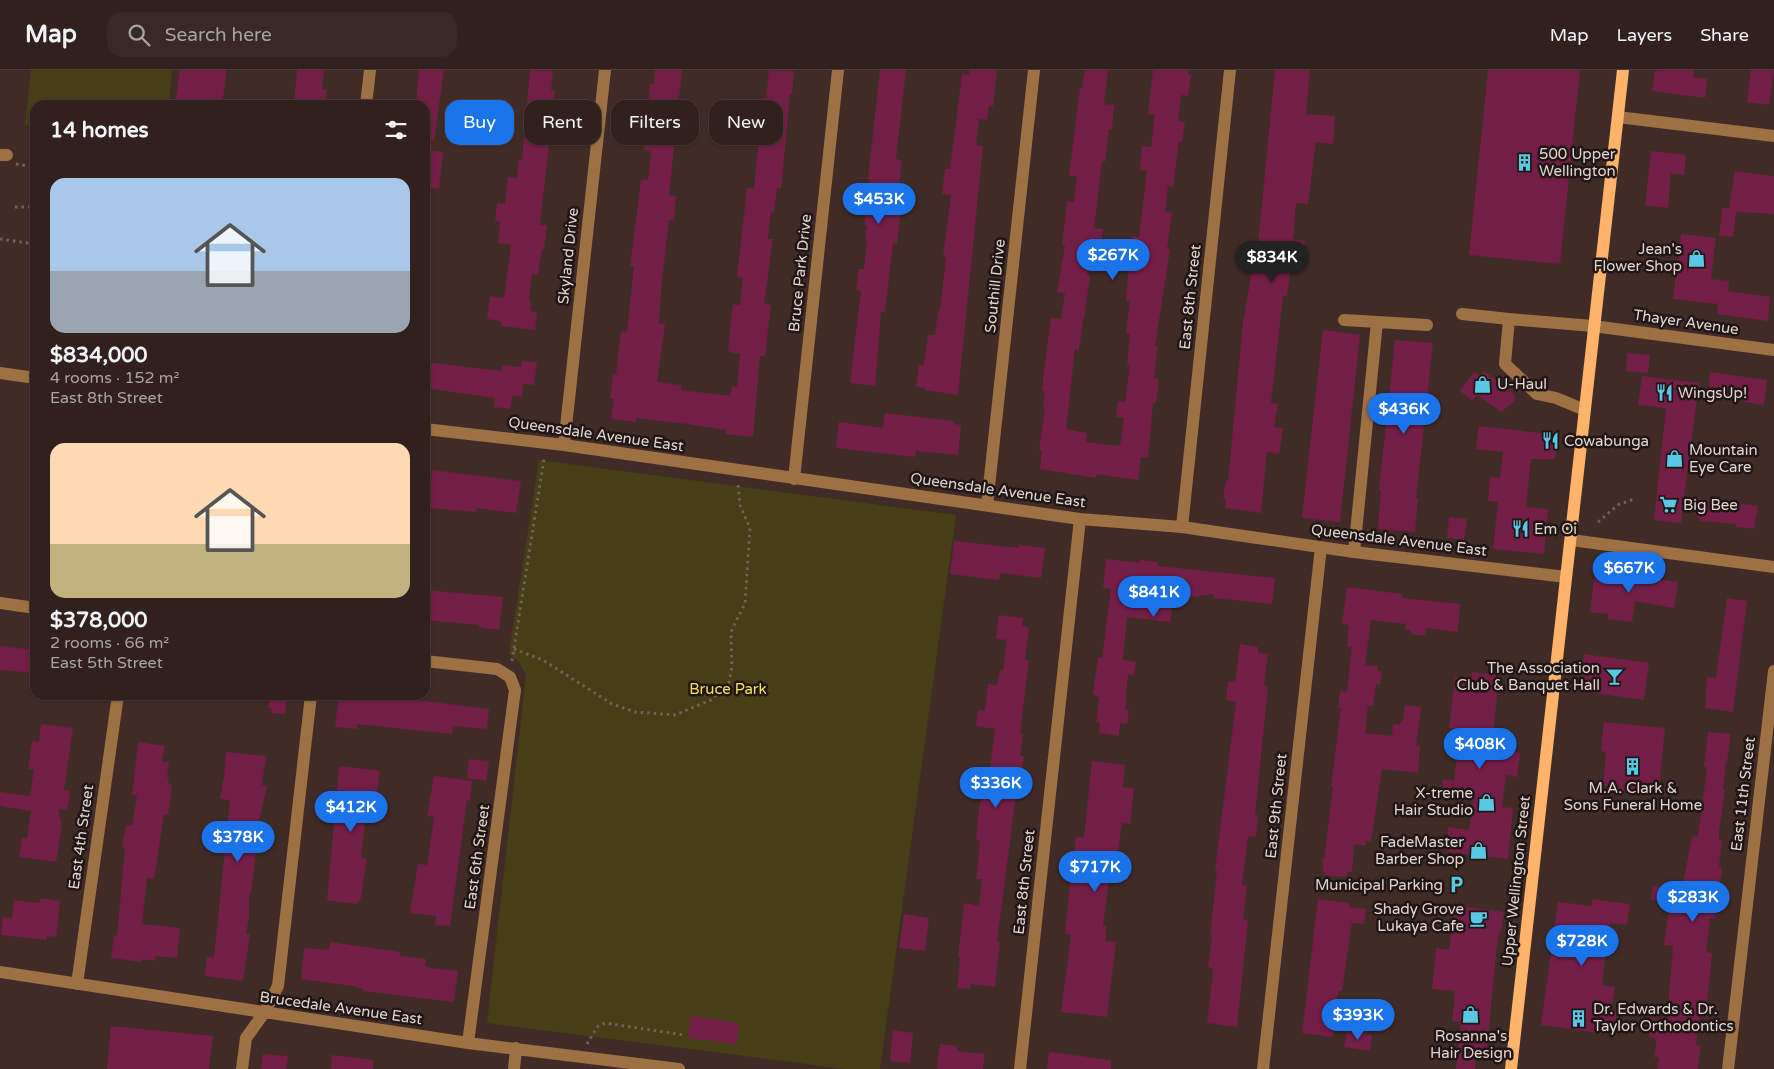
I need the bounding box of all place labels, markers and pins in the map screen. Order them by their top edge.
place label: 500 Upper Wellington [1539,145,1616,180]
building icon: 500 Upper Wellington [1515,153,1535,173]
pin: $453K [844,182,914,225]
pin: $267K [1078,238,1148,281]
pin: $834K [1237,240,1307,283]
place label: Jean's Flower Shop [1593,240,1682,275]
shop icon: Jean's Flower Shop [1686,248,1706,268]
shop icon: U-Haul [1473,374,1493,394]
place label: U-Haul [1497,375,1547,393]
restaurant icon: WingsUp! [1654,383,1674,403]
place label: WingsUp! [1678,384,1747,402]
pin: $436K [1369,392,1439,435]
restaurant icon: Cowabunga [1540,431,1560,451]
place label: Cowabunga [1564,432,1649,450]
place label: Mountain Eye Care [1689,441,1758,476]
shop icon: Mountain Eye Care [1665,449,1685,469]
supermarket icon: Big Bee [1659,495,1679,515]
place label: Big Bee [1683,496,1738,514]
restaurant icon: Em Oi [1510,519,1530,539]
place label: Em Oi [1534,520,1577,538]
pin: $667K [1594,552,1664,594]
pin: $841K [1119,576,1189,618]
place label: The Association Club & Banquet Hall [1457,659,1600,694]
bar icon: The Association Club & Banquet Hall [1604,667,1624,687]
pin: $408K [1445,728,1515,770]
building icon: M.A. Clark & Sons Funeral Home [1623,757,1643,777]
pin: $336K [961,766,1031,809]
place label: M.A. Clark & Sons Funeral Home [1564,779,1702,814]
place label: X-treme Hair Studio [1394,784,1473,819]
pin: $412K [316,790,386,833]
shop icon: X-treme Hair Studio [1477,792,1497,812]
pin: $378K [203,820,273,863]
place label: FadeMaster Barber Shop [1375,833,1464,868]
shop icon: FadeMaster Barber Shop [1468,841,1488,861]
pin: $717K [1060,850,1130,893]
parking icon: Municipal Parking [1447,875,1467,895]
place label: Municipal Parking [1315,876,1443,894]
pin: $283K [1658,880,1728,923]
place label: Shady Grove Lukaya Cafe [1374,900,1464,935]
cafe icon: Shady Grove Lukaya Cafe [1468,908,1488,928]
pin: $728K [1547,924,1617,967]
pin: $393K [1323,998,1393,1041]
place label: Dr. Edwards & Dr. Taylor Orthodontics [1593,1000,1734,1035]
shop icon: Rosanna's Hair Design [1461,1005,1481,1025]
building icon: Dr. Edwards & Dr. Taylor Orthodontics [1569,1008,1589,1028]
place label: Rosanna's Hair Design [1430,1027,1512,1062]

